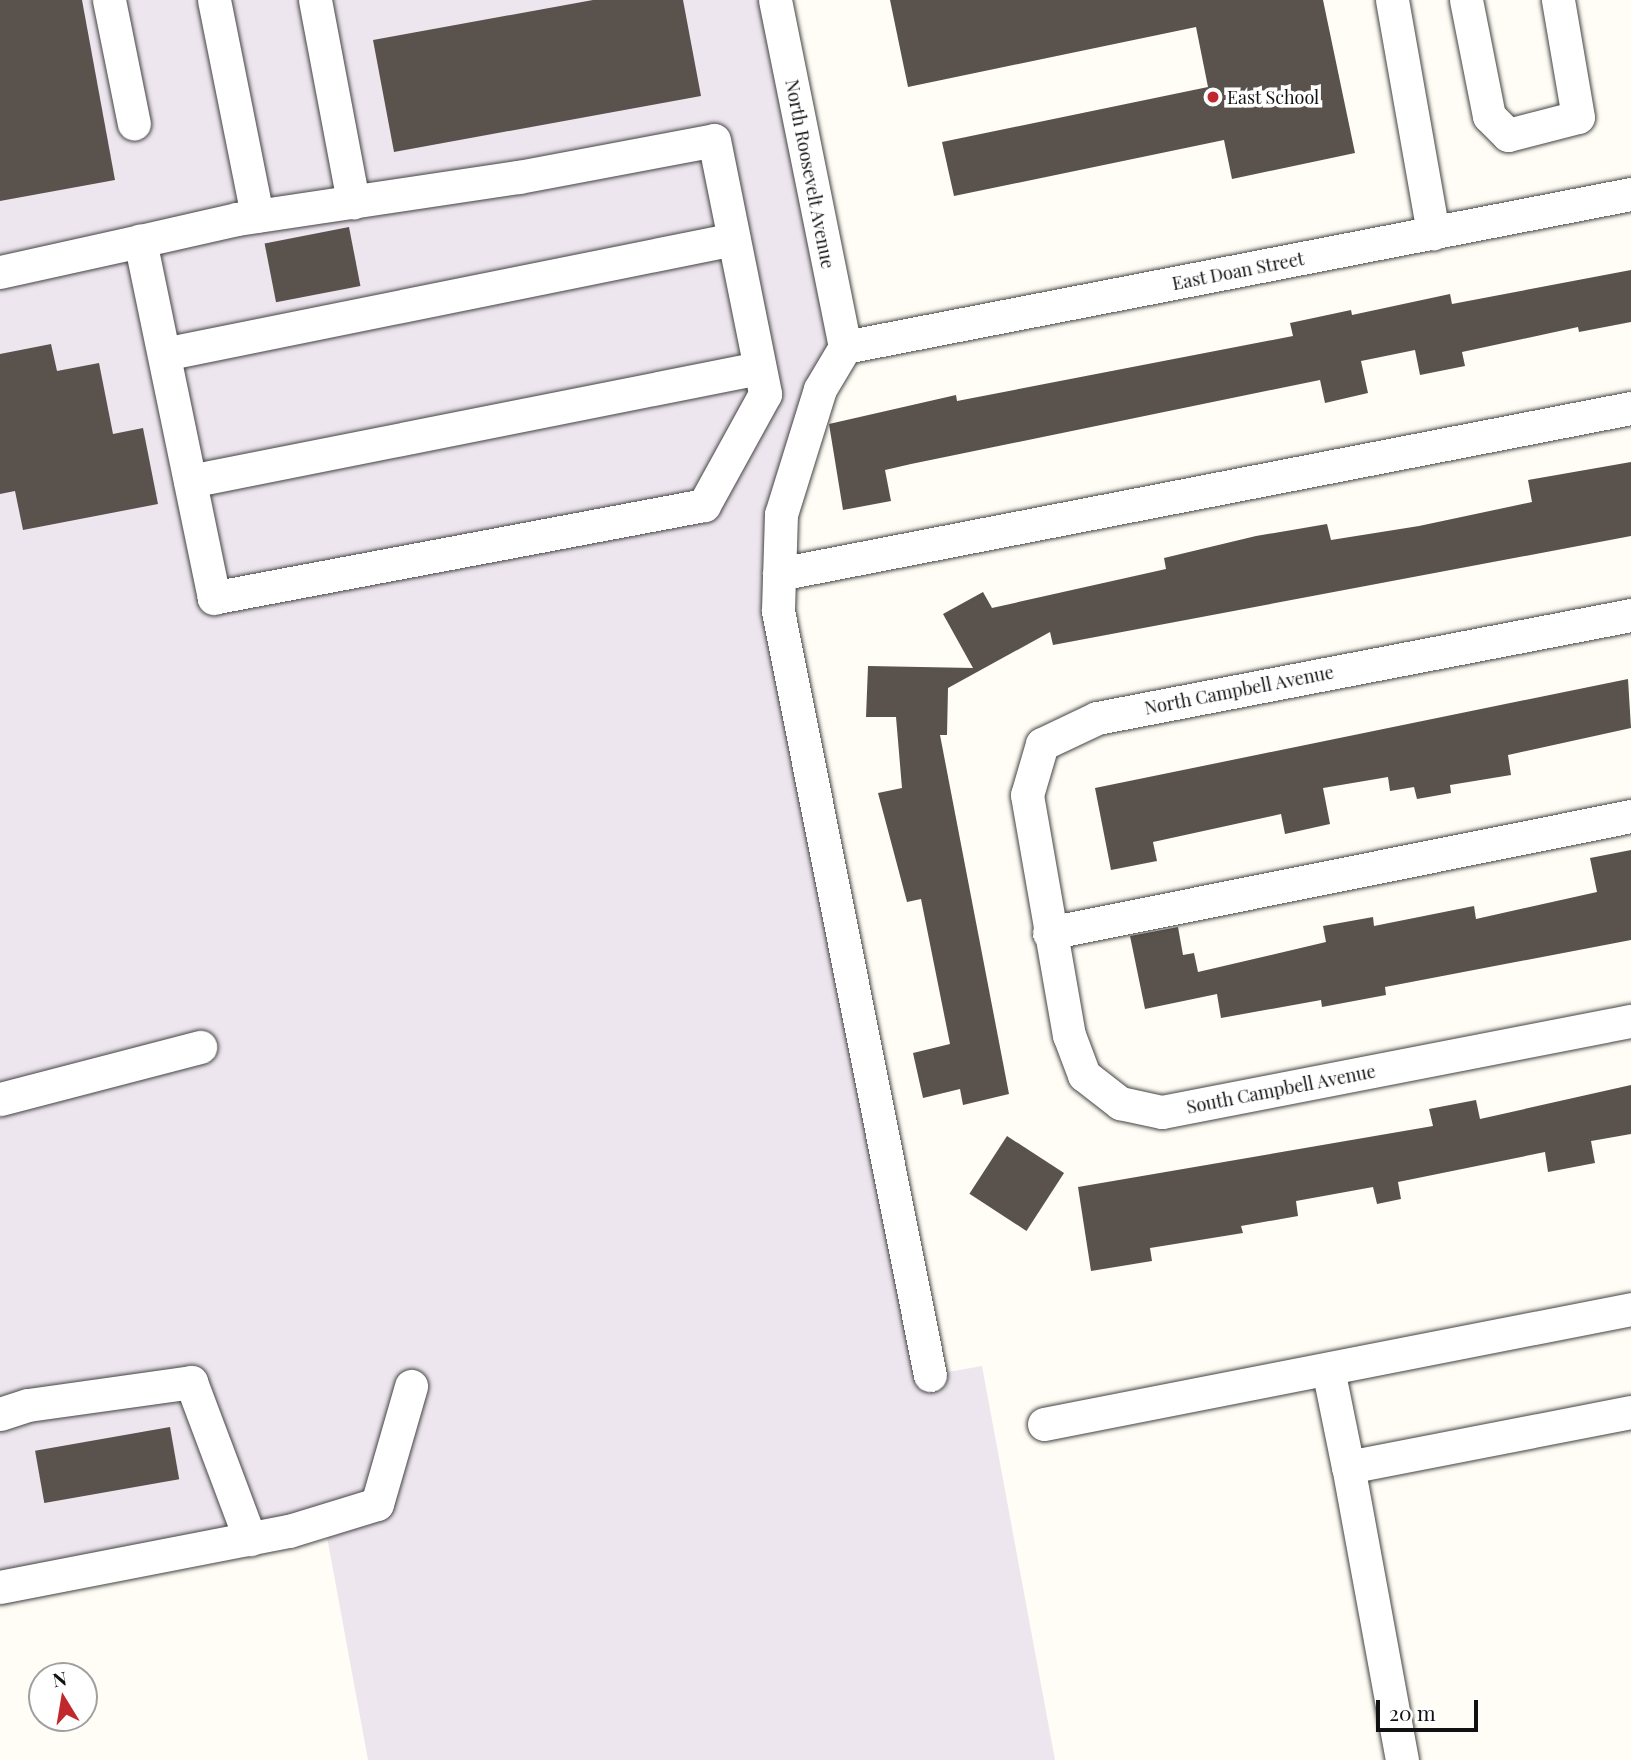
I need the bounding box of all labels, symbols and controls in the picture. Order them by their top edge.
street label: North Roosevelt Avenue [781,77,839,271]
place label: East School [1227,86,1320,108]
marker: East School [1205,89,1221,105]
street label: East Doan Street [1170,248,1306,294]
street label: North Campbell Avenue [1142,661,1336,719]
street label: South Campbell Avenue [1184,1060,1378,1118]
north arrow [28,1662,98,1732]
text: N [50,1664,69,1692]
scale bar [1379,1686,1480,1730]
text: 20 m [1389,1698,1436,1726]

